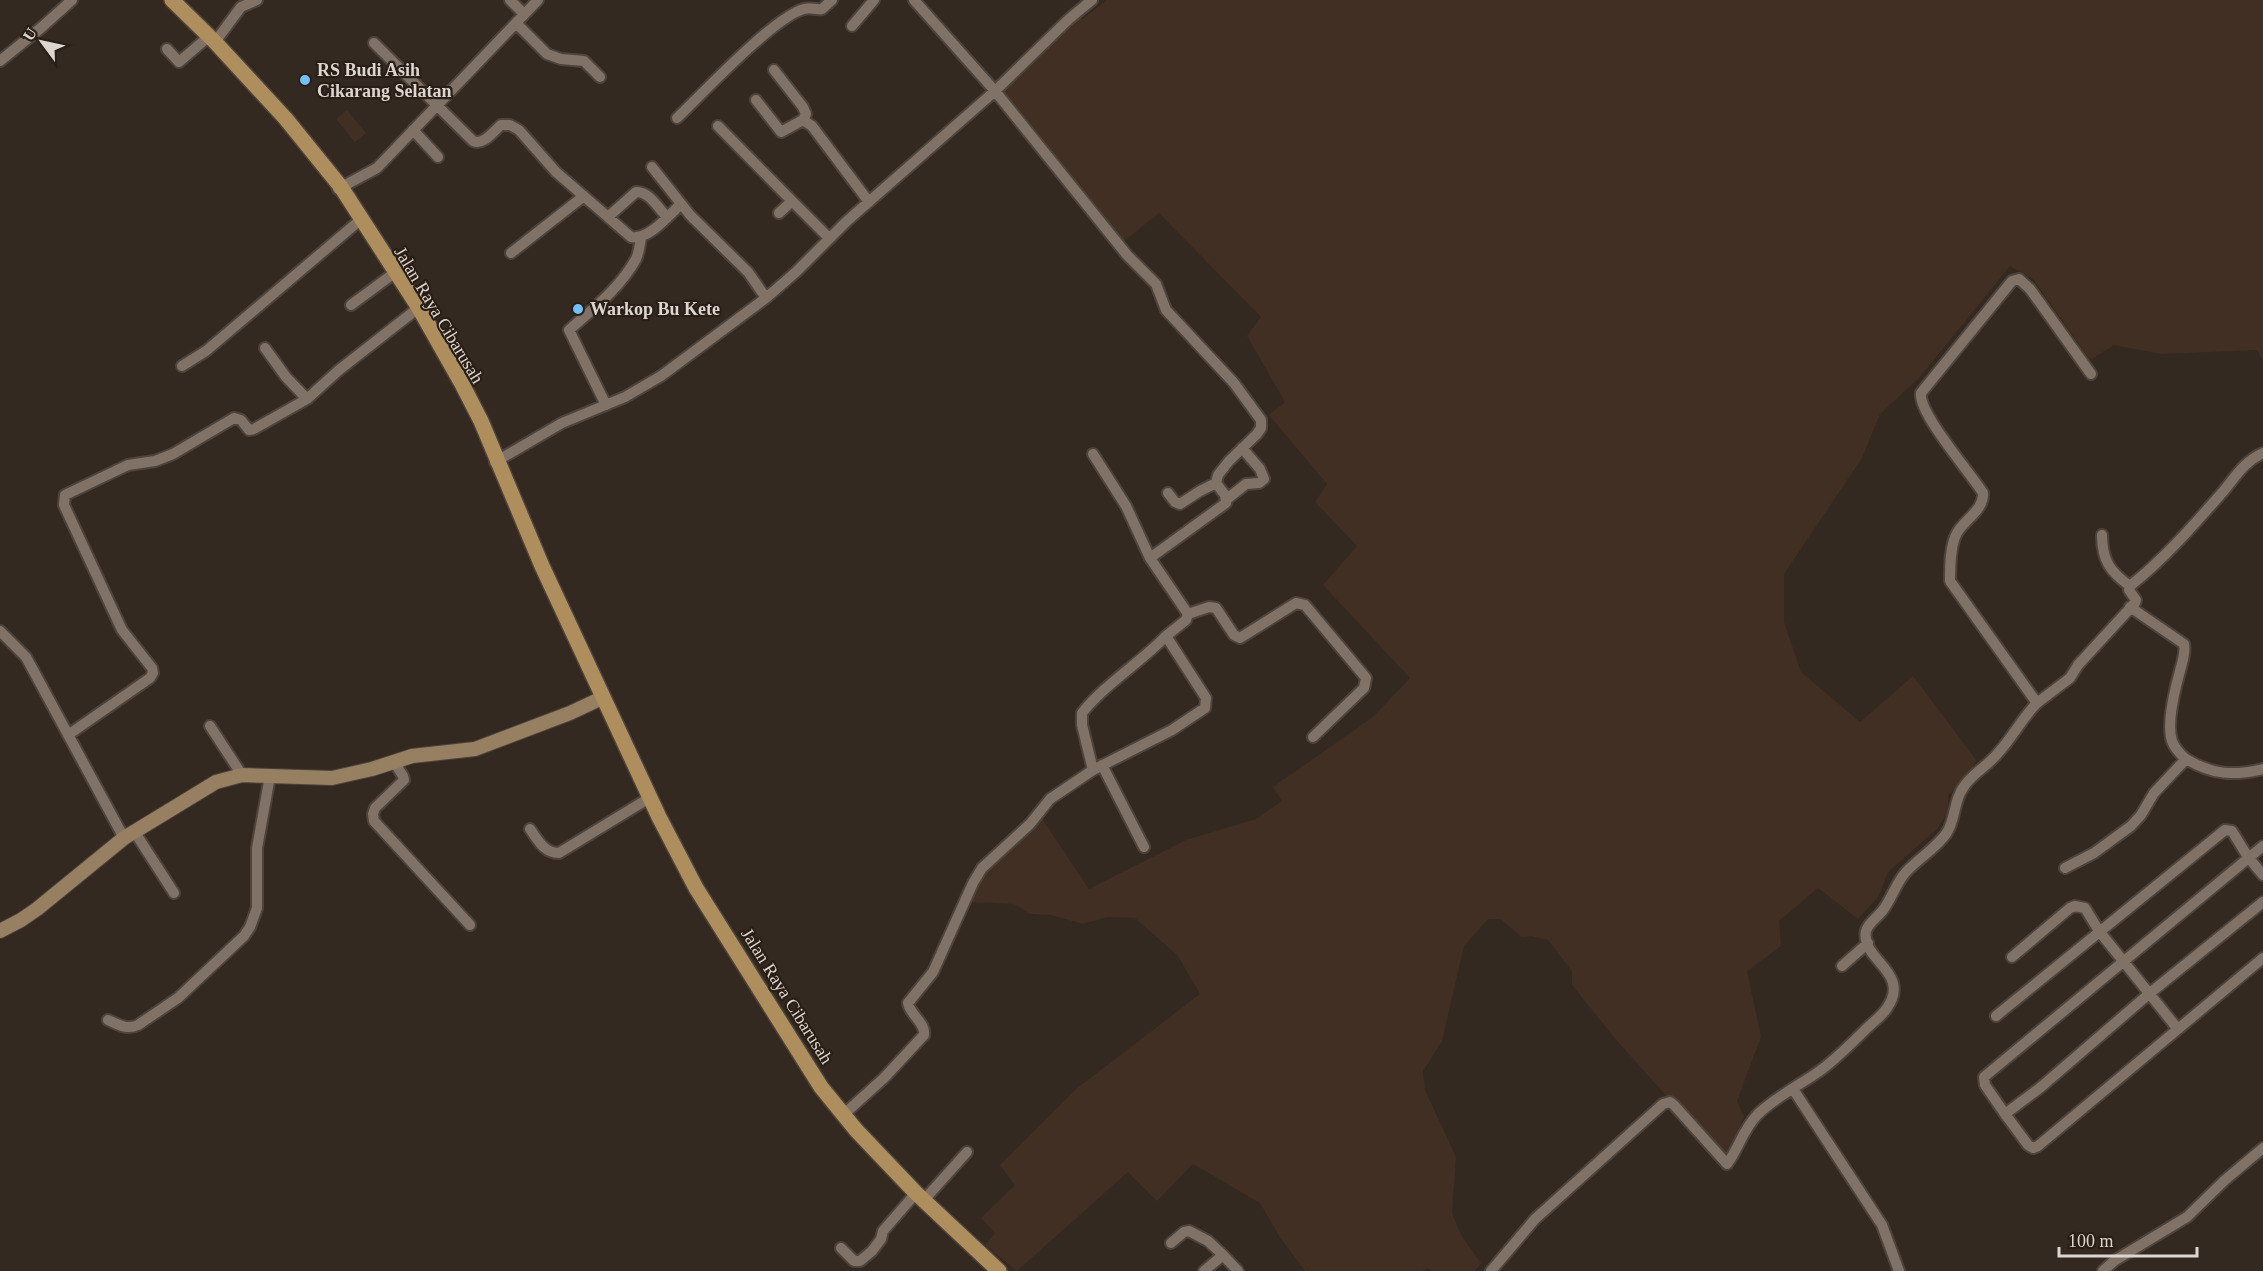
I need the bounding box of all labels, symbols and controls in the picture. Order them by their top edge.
north arrow [12,12,72,72]
text: U [20,24,40,44]
place label: RS Budi Asih Cikarang Selatan [317,60,452,101]
marker: RS Budi Asih Cikarang Selatan [298,73,312,87]
street label: Jalan Raya Cibarusah [390,243,488,387]
place label: Warkop Bu Kete [590,299,720,319]
marker: Warkop Bu Kete [571,302,585,316]
street label: Jalan Raya Cibarusah [737,925,837,1067]
scale bar [2059,1220,2197,1258]
text: 100 m [2068,1231,2114,1251]

